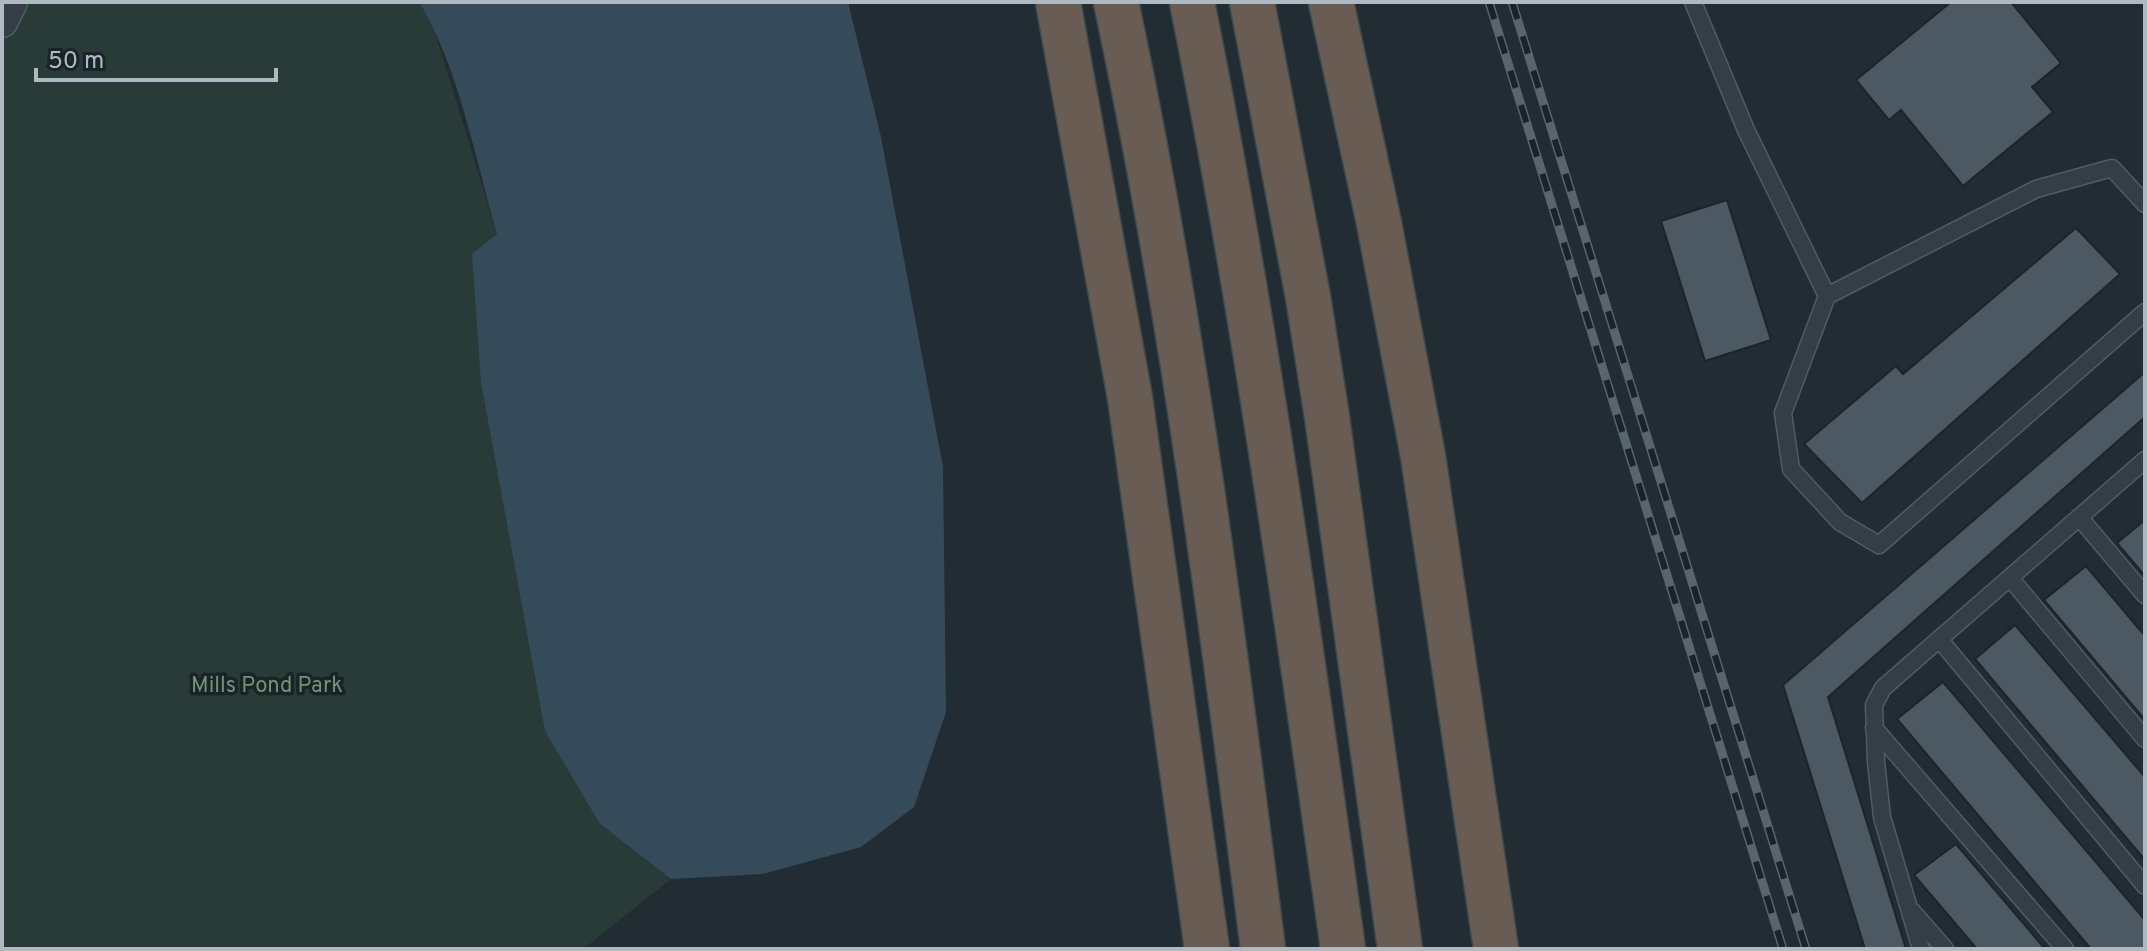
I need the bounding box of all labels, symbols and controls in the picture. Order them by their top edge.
scale bar [36,32,276,82]
text: 50 m [48,47,104,77]
park label: Mills Pond Park [191,673,343,700]

